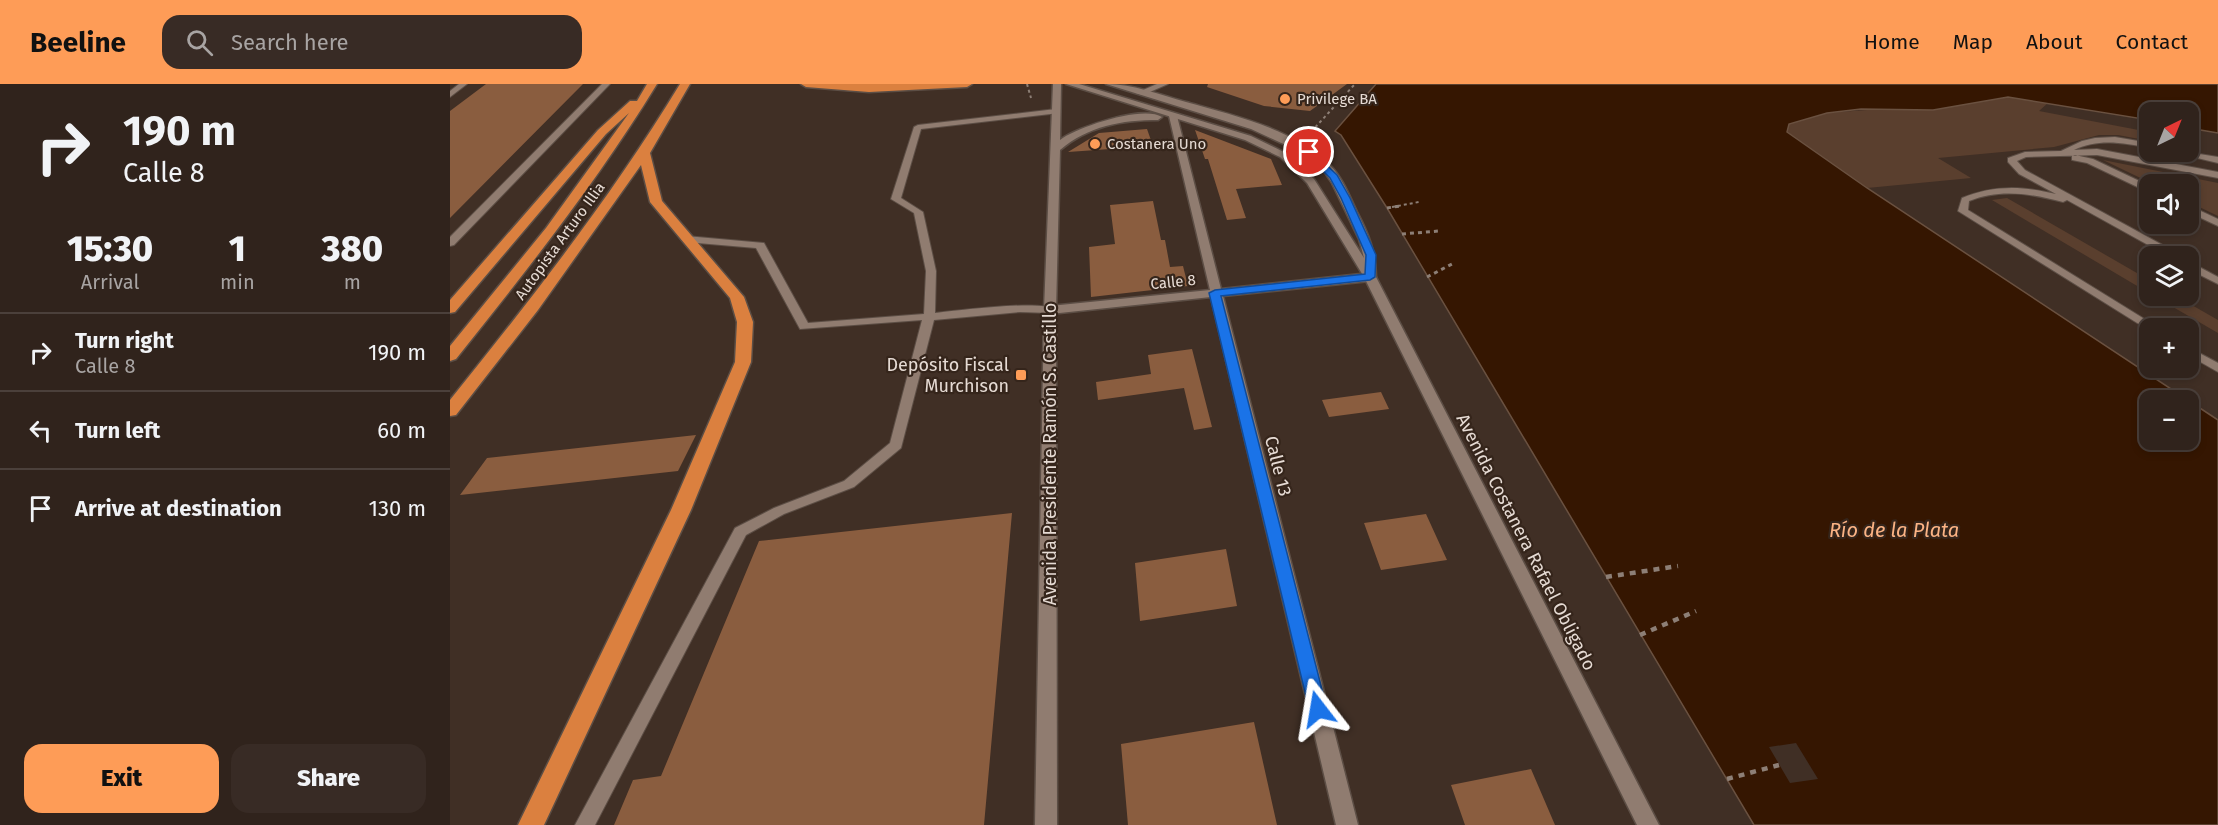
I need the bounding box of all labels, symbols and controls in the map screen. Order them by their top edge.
search box [162,15,582,69]
text: Beeline [30,26,126,59]
icon: search [183,26,216,59]
text: Search here [231,29,349,56]
text: Home [1864,29,1920,55]
text: Map [1953,29,1993,55]
text: About [2026,29,2083,55]
text: Contact [2116,29,2188,55]
place label: Privilege BA [1297,90,1377,108]
marker: Privilege BA [1278,92,1292,106]
north arrow [2139,102,2199,162]
map controls [2139,102,2199,450]
text: 190 m [123,106,236,156]
icon: right [24,108,102,186]
pin [1283,126,1334,177]
place label: Costanera Uno [1107,135,1206,153]
icon: arrive [1292,135,1325,168]
marker: Costanera Uno [1088,137,1102,151]
text: Calle 8 [123,157,205,189]
button: sound [2139,174,2199,234]
street label: Autopista Arturo Illia [511,179,609,303]
text: 15:30 [67,227,153,271]
text: 1 [229,227,246,271]
text: 380 [322,227,383,271]
button: layers [2139,246,2199,306]
text: Arrival [81,270,139,294]
text: min [220,270,255,294]
text: m [344,270,361,294]
street label: Calle 8 [1149,271,1197,293]
street label: Avenida Presidente Ramón S. Castillo [1039,303,1061,605]
button: + [2139,318,2199,378]
text: Turn right [75,327,174,354]
icon: right [24,336,57,369]
text: 190 m [368,339,426,366]
text: Calle 8 [75,354,136,378]
place label: Depósito Fiscal Murchison [886,354,1009,397]
marker: Depósito Fiscal Murchison [1014,368,1028,382]
button: − [2139,390,2199,450]
street label: Avenida Costanera Rafael Obligado [1451,410,1601,674]
icon: left [24,414,57,447]
text: Turn left [75,417,160,444]
text: 60 m [377,417,426,444]
street label: Calle 13 [1260,434,1296,498]
icon: arrive [24,492,57,525]
text: Arrive at destination [75,495,282,522]
text: 130 m [369,495,426,522]
water label: Río de la Plata [1829,518,1959,542]
position arrow [1286,677,1350,741]
button: Exit [24,744,219,813]
button: Share [231,744,426,813]

